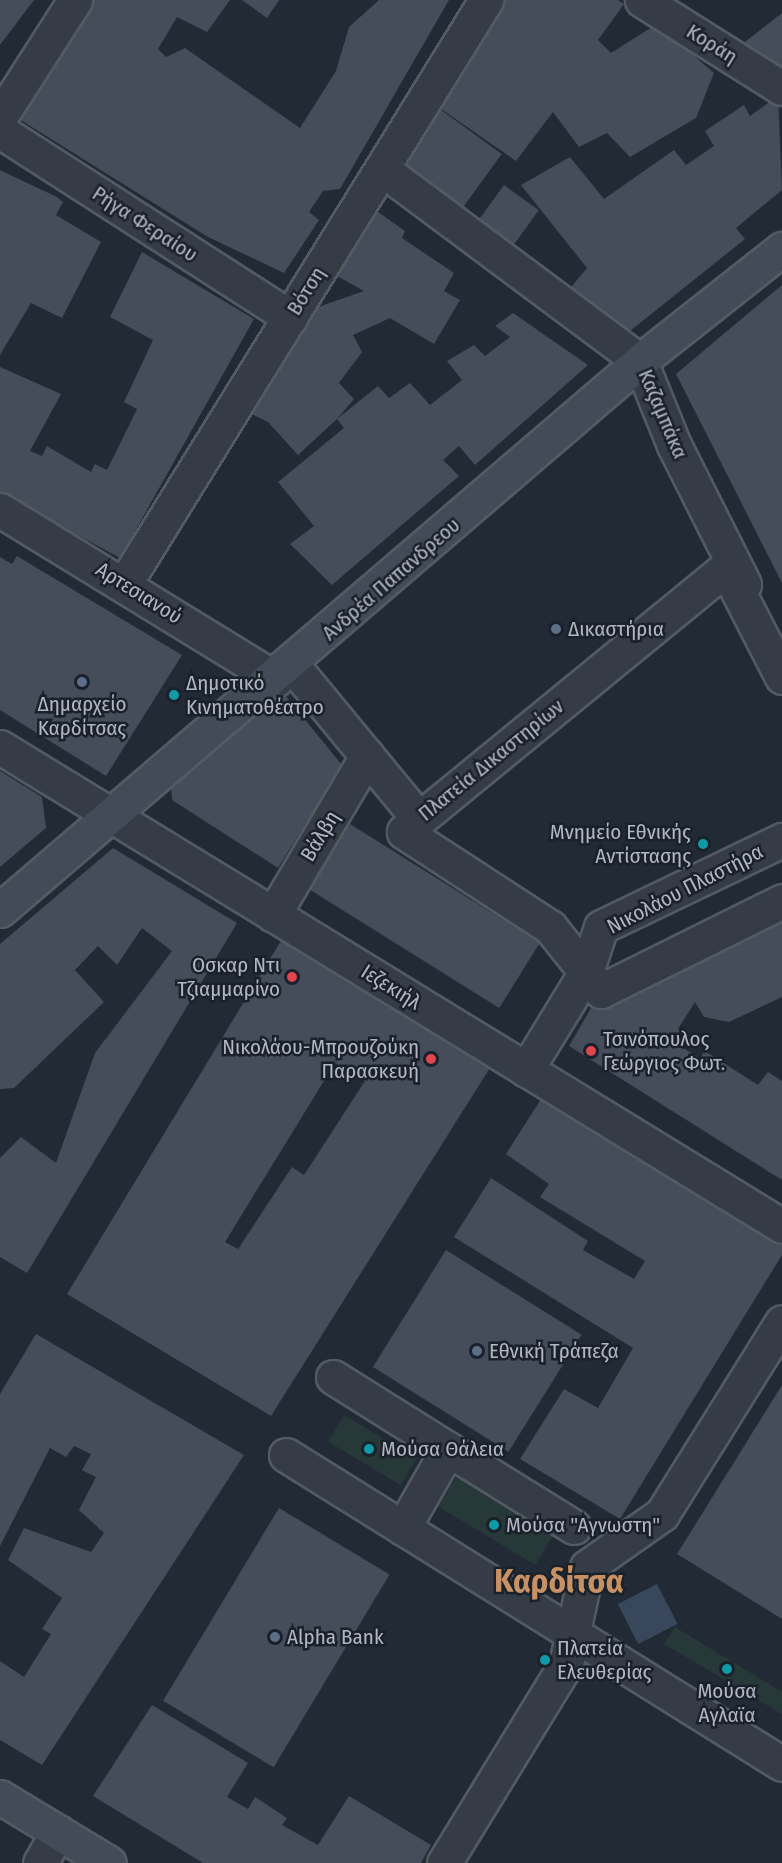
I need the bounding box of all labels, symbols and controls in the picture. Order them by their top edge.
street label: Κοράη [682,19,742,69]
street label: Ρήγα Φεραίου [88,181,202,267]
street label: Βότση [281,262,331,320]
street label: Καζαμπάκα [633,366,693,462]
street label: Ανδρέα Παπανδρεου [317,512,465,646]
street label: Αρτεσιανού [91,557,187,629]
place label: Δικαστήρια [568,616,664,642]
marker: Δικαστήρια [549,622,563,636]
place label: Δημοτικό Κινηματοθέατρο [186,670,324,720]
marker: Δημαρχείο Καρδίτσας [75,675,89,689]
marker: Δημοτικό Κινηματοθέατρο [167,688,181,702]
place label: Δημαρχείο Καρδίτσας [37,691,127,741]
street label: Πλατεία Δικαστηρίων [413,694,569,826]
street label: Βάλβη [295,806,345,866]
place label: Μνημείο Εθνικής Αντίστασης [550,819,691,869]
marker: Μνημείο Εθνικής Αντίστασης [696,837,710,851]
street label: Νικολάου Πλαστήρα [603,839,767,939]
place label: Οσκαρ Ντι Τζιαμμαρίνο [177,952,280,1002]
street label: Ιεζεκιήλ [357,959,425,1015]
marker: Οσκαρ Ντι Τζιαμμαρίνο [285,970,299,984]
place label: Τσινόπουλος Γεώργιος Φωτ. [603,1026,725,1076]
place label: Νικολάου-Μπρουζούκη Παρασκευή [222,1034,419,1084]
marker: Τσινόπουλος Γεώργιος Φωτ. [584,1044,598,1058]
marker: Νικολάου-Μπρουζούκη Παρασκευή [424,1052,438,1066]
place label: Εθνική Τράπεζα [489,1338,619,1364]
marker: Εθνική Τράπεζα [470,1344,484,1358]
place label: Μούσα Θάλεια [381,1436,504,1462]
marker: Μούσα Θάλεια [362,1442,376,1456]
place label: Μούσα "Αγνωστη" [506,1512,660,1538]
marker: Μούσα "Αγνωστη" [487,1518,501,1532]
district label: Καρδίτσα [494,1562,624,1602]
place label: Alpha Bank [287,1624,384,1650]
marker: Alpha Bank [268,1630,282,1644]
place label: Πλατεία Ελευθερίας [557,1635,651,1685]
marker: Πλατεία Ελευθερίας [538,1653,552,1667]
marker: Μούσα Αγλαϊα [720,1662,734,1676]
place label: Μούσα Αγλαϊα [697,1678,757,1728]

